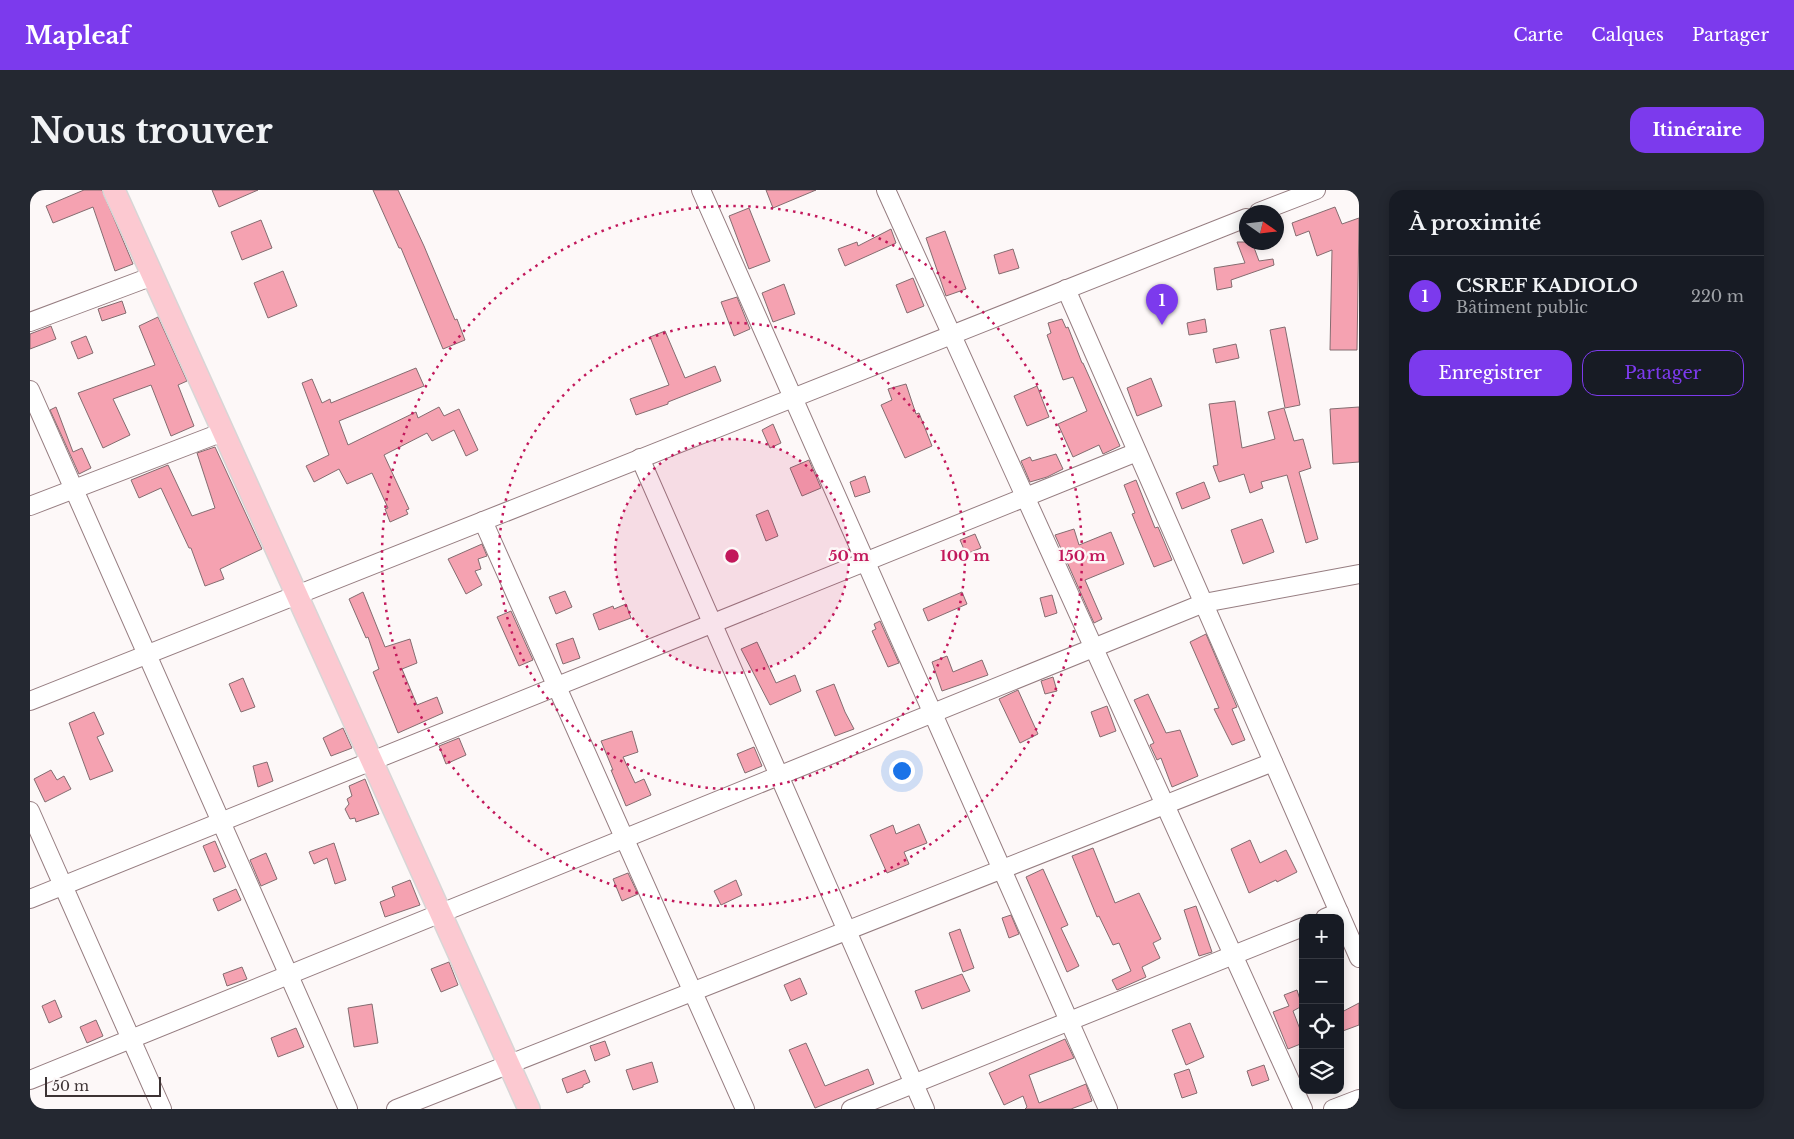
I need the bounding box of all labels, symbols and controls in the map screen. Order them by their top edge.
text: Mapleaf [25,21,130,50]
text: Carte [1513,24,1563,46]
text: Calques [1591,24,1664,46]
text: Partager [1692,24,1769,46]
button: Itinéraire [1630,107,1764,153]
text: Nous trouver [30,109,273,152]
north arrow [1239,205,1284,250]
text: À proximité [1409,210,1541,236]
text: CSREF KADIOLO [1456,274,1638,297]
pin: 1 [1146,284,1178,325]
text: 1 [1422,286,1428,306]
text: 220 m [1691,286,1744,306]
text: Bâtiment public [1456,297,1588,317]
button: Enregistrer [1409,350,1572,396]
button: Partager [1582,350,1744,396]
text: 50 m [829,546,870,565]
text: 100 m [940,546,990,565]
text: 150 m [1058,546,1106,565]
centre of rings [723,547,741,565]
your location [889,758,915,784]
map controls [1299,914,1344,1094]
button: + [1299,914,1344,959]
button: − [1299,959,1344,1004]
button: locate [1299,1004,1344,1049]
button: layers [1299,1049,1344,1094]
scale bar [45,1074,161,1097]
text: 50 m [52,1077,89,1095]

